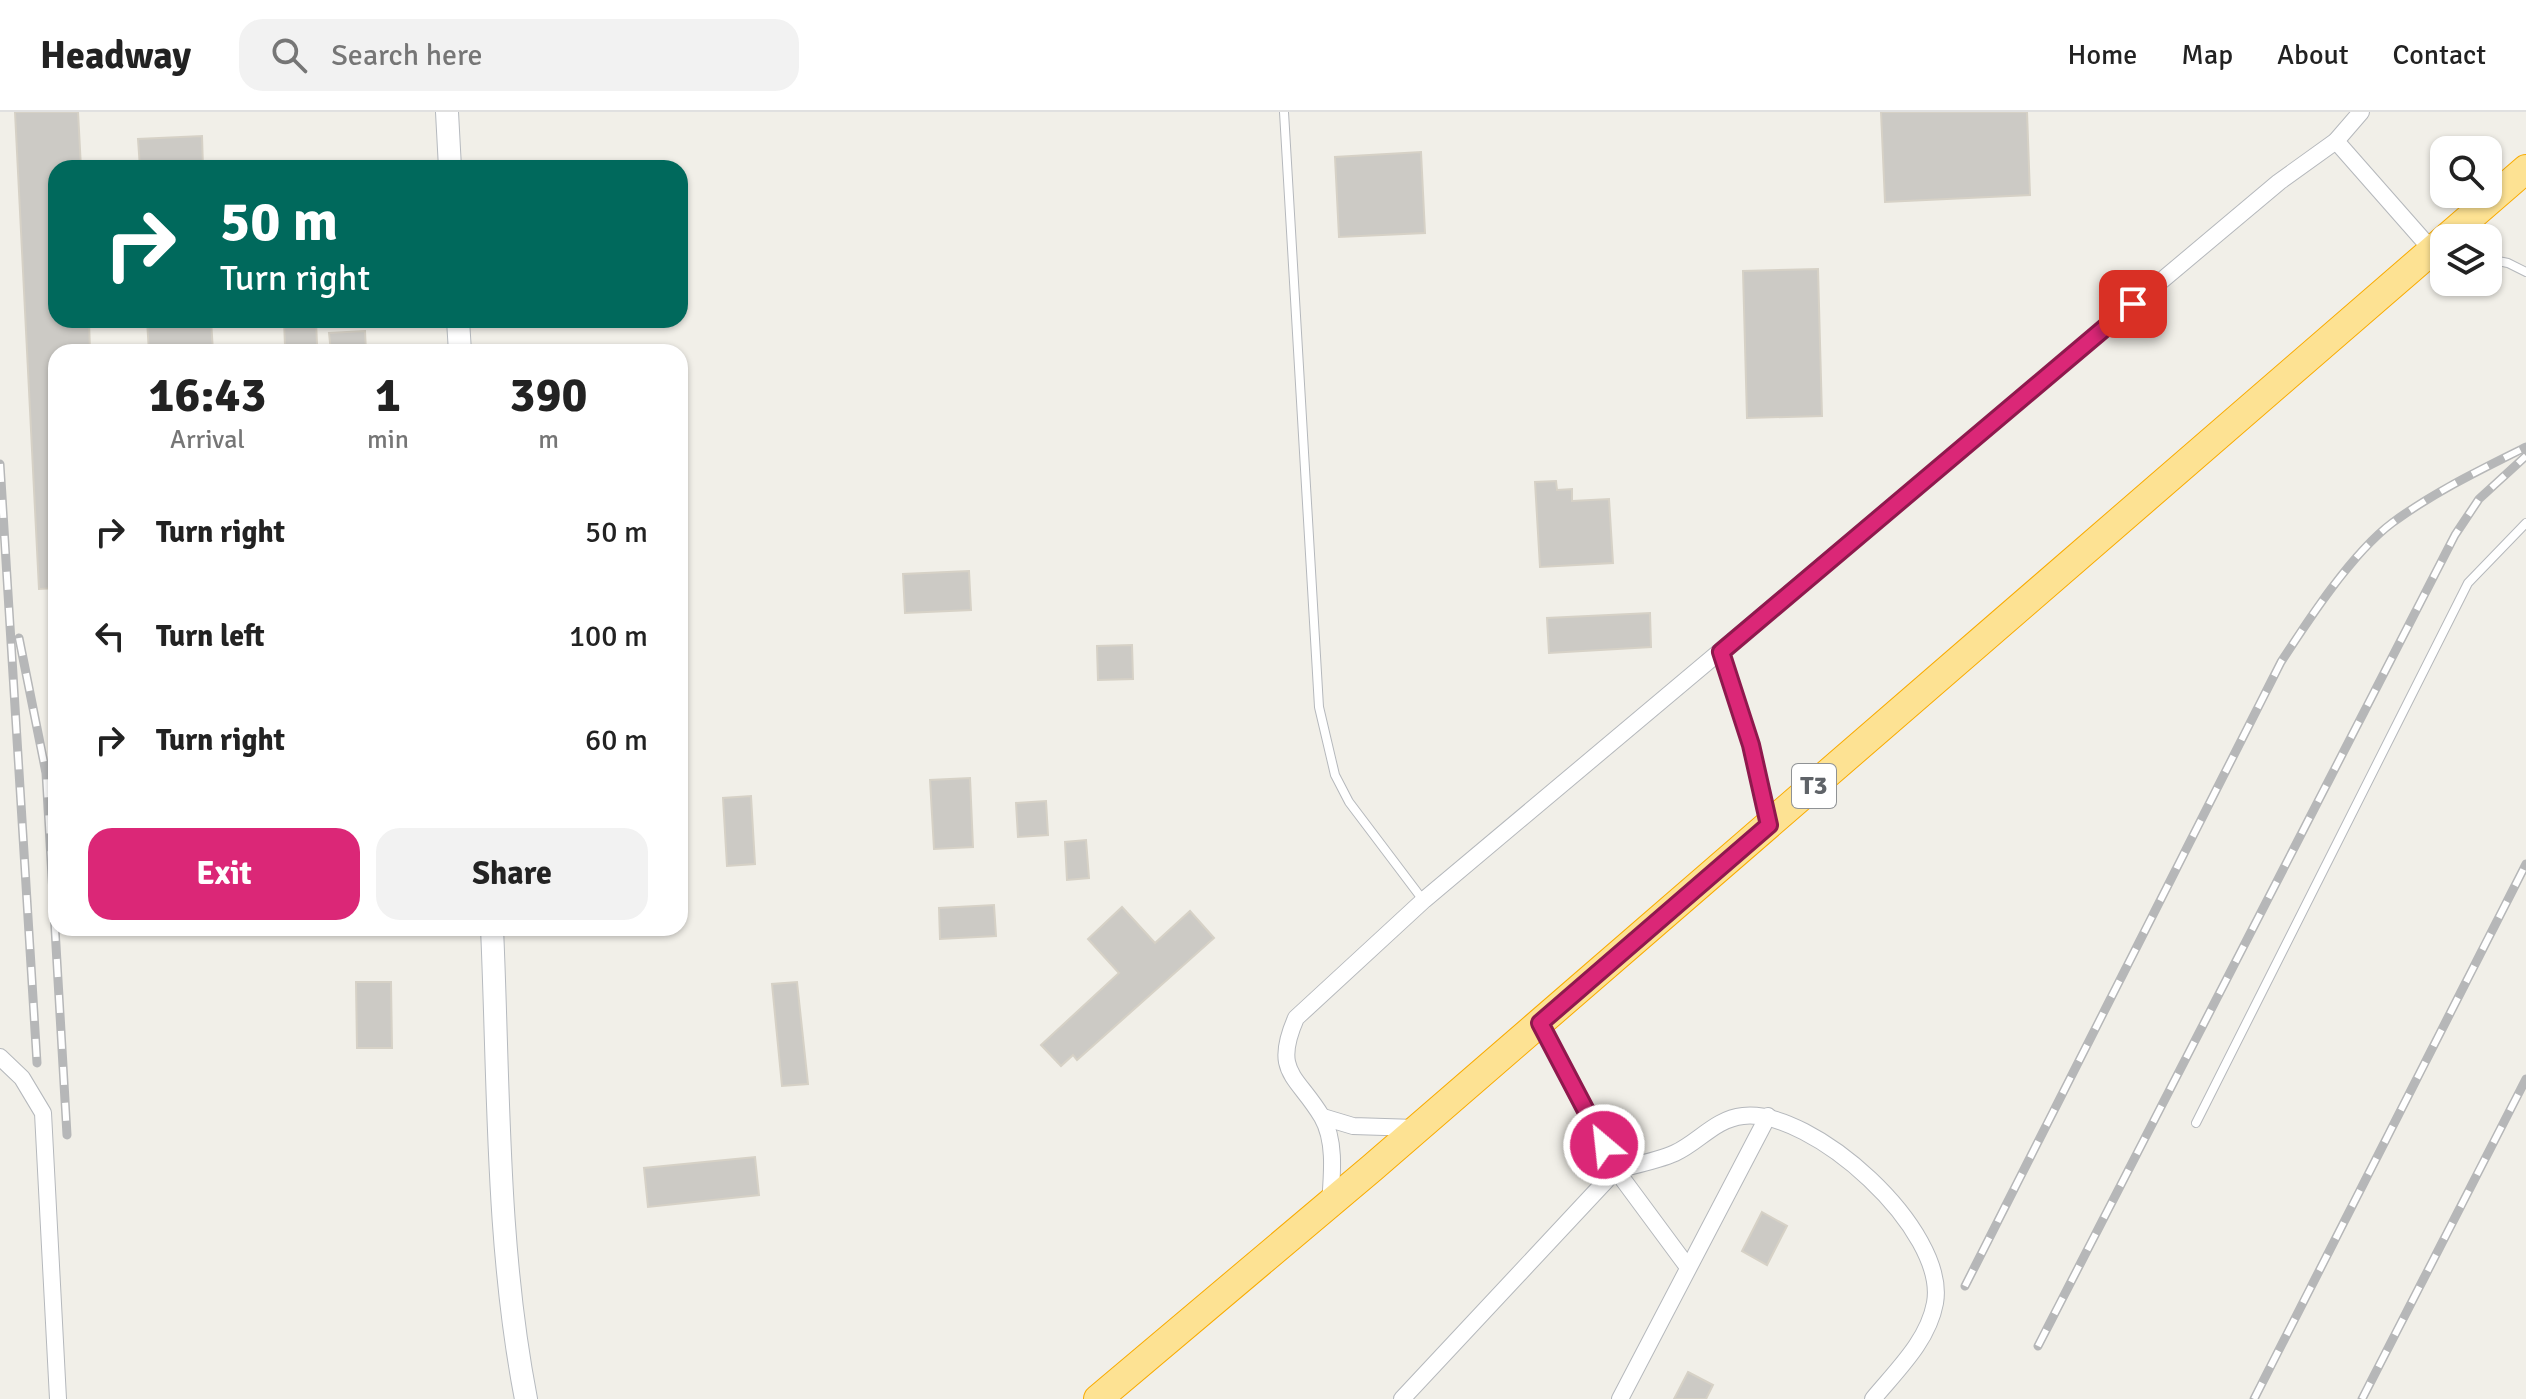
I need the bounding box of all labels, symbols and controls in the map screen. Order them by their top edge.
search box [239,19,799,91]
text: Headway [40,32,191,79]
icon: search [267,33,311,77]
text: Search here [331,37,482,74]
text: Home [2068,38,2137,72]
text: Map [2181,38,2233,72]
text: About [2277,38,2349,72]
text: Contact [2393,38,2486,72]
map controls [2430,136,2502,296]
button: search [2430,136,2502,208]
text: 50 m [220,187,338,256]
icon: right [88,192,192,296]
button: layers [2430,224,2502,296]
text: Turn right [220,256,370,301]
pin [2099,270,2167,338]
icon: arrive [2111,282,2155,326]
text: 16:43 [149,366,266,425]
text: 1 [375,366,401,425]
text: 390 [510,366,587,425]
text: Arrival [170,424,245,456]
text: min [367,424,409,456]
text: m [538,424,559,456]
icon: right [88,510,132,554]
text: Turn right [156,514,285,551]
text: 50 m [585,514,648,551]
icon: left [88,614,132,658]
text: Turn left [156,618,265,655]
text: 100 m [569,618,648,655]
icon: right [88,718,132,762]
text: Turn right [156,722,285,759]
text: 60 m [585,722,648,759]
road number: T3 [1792,764,1836,808]
button: Exit [88,828,360,920]
button: Share [376,828,648,920]
position arrow [1562,1103,1646,1187]

